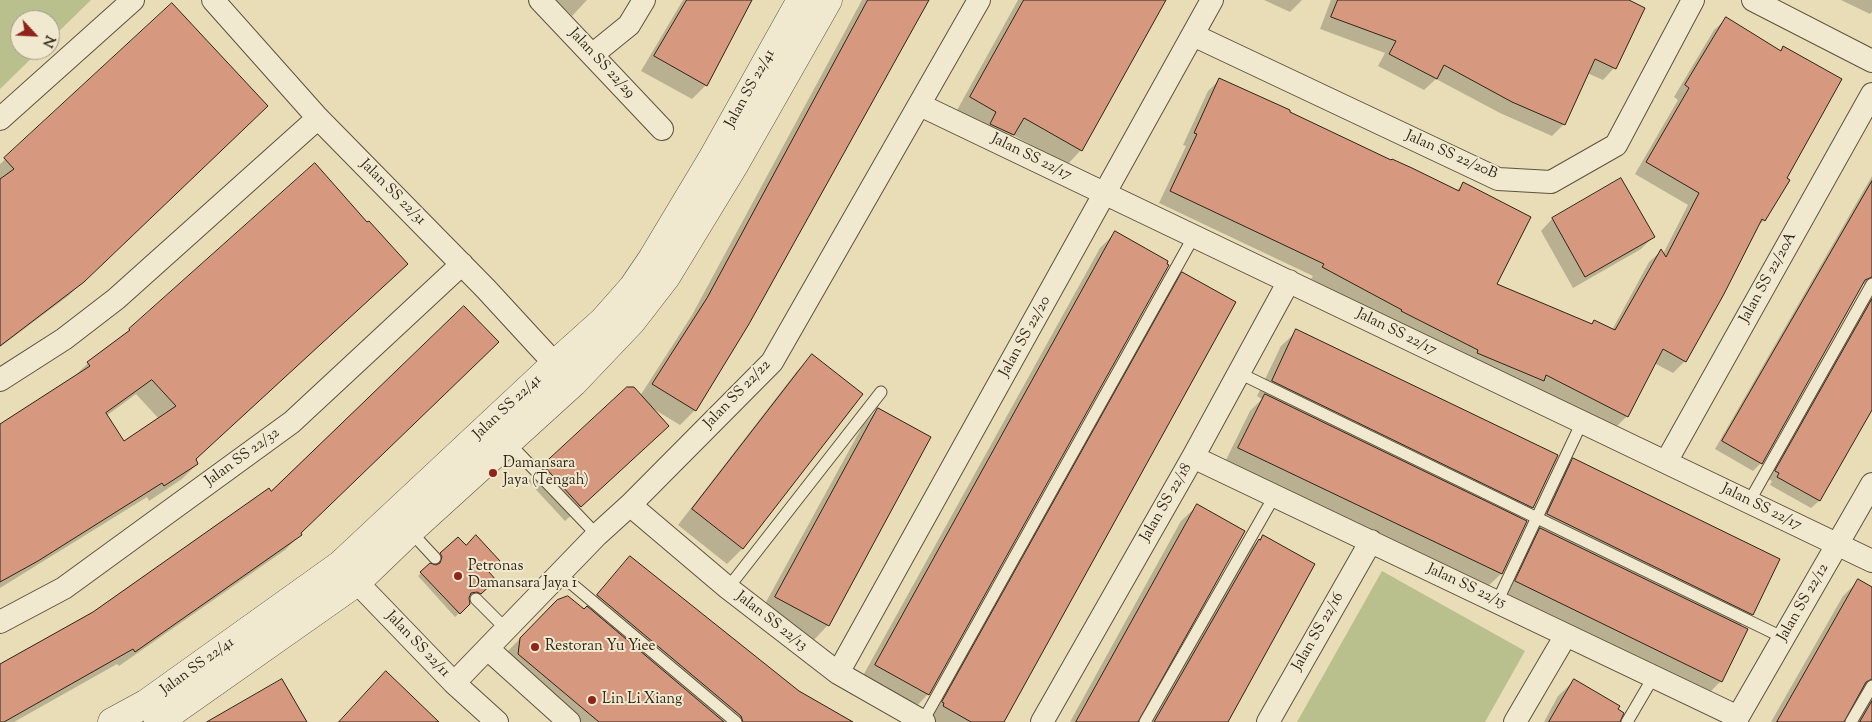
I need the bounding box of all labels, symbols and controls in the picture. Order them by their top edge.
north arrow [10,10,60,60]
street label: Jalan SS 22/29 [564,25,638,103]
text: N [36,32,59,50]
street label: Jalan SS 22/41 [722,47,780,131]
street label: Jalan SS 22/20B [1402,128,1500,184]
street label: Jalan SS 22/17 [988,131,1074,185]
street label: Jalan SS 22/31 [355,156,429,230]
street label: Jalan SS 22/20A [1737,229,1801,327]
street label: Jalan SS 22/20 [996,293,1056,381]
street label: Jalan SS 22/17 [1353,306,1439,360]
street label: Jalan SS 22/22 [701,357,775,433]
street label: Jalan SS 22/41 [470,372,546,444]
street label: Jalan SS 22/32 [202,425,284,491]
place label: Damansara Jaya (Tengah) [503,455,589,490]
street label: Jalan SS 22/18 [1137,461,1197,545]
marker: Damansara Jaya (Tengah) [487,467,499,479]
street label: Jalan SS 22/17 [1718,481,1804,535]
place label: Petronas Damansara Jaya 1 [468,558,577,593]
street label: Jalan SS 22/15 [1424,561,1508,613]
street label: Jalan SS 22/12 [1774,561,1834,645]
marker: Petronas Damansara Jaya 1 [452,570,464,582]
street label: Jalan SS 22/13 [732,588,810,656]
street label: Jalan SS 22/16 [1289,590,1349,674]
street label: Jalan SS 22/11 [381,608,453,682]
street label: Jalan SS 22/41 [158,634,238,700]
place label: Restoran Yu Yiee [545,638,655,656]
marker: Restoran Yu Yiee [529,641,541,653]
place label: Lin Li Xiang [602,691,682,709]
marker: Lin Li Xiang [586,694,598,706]

